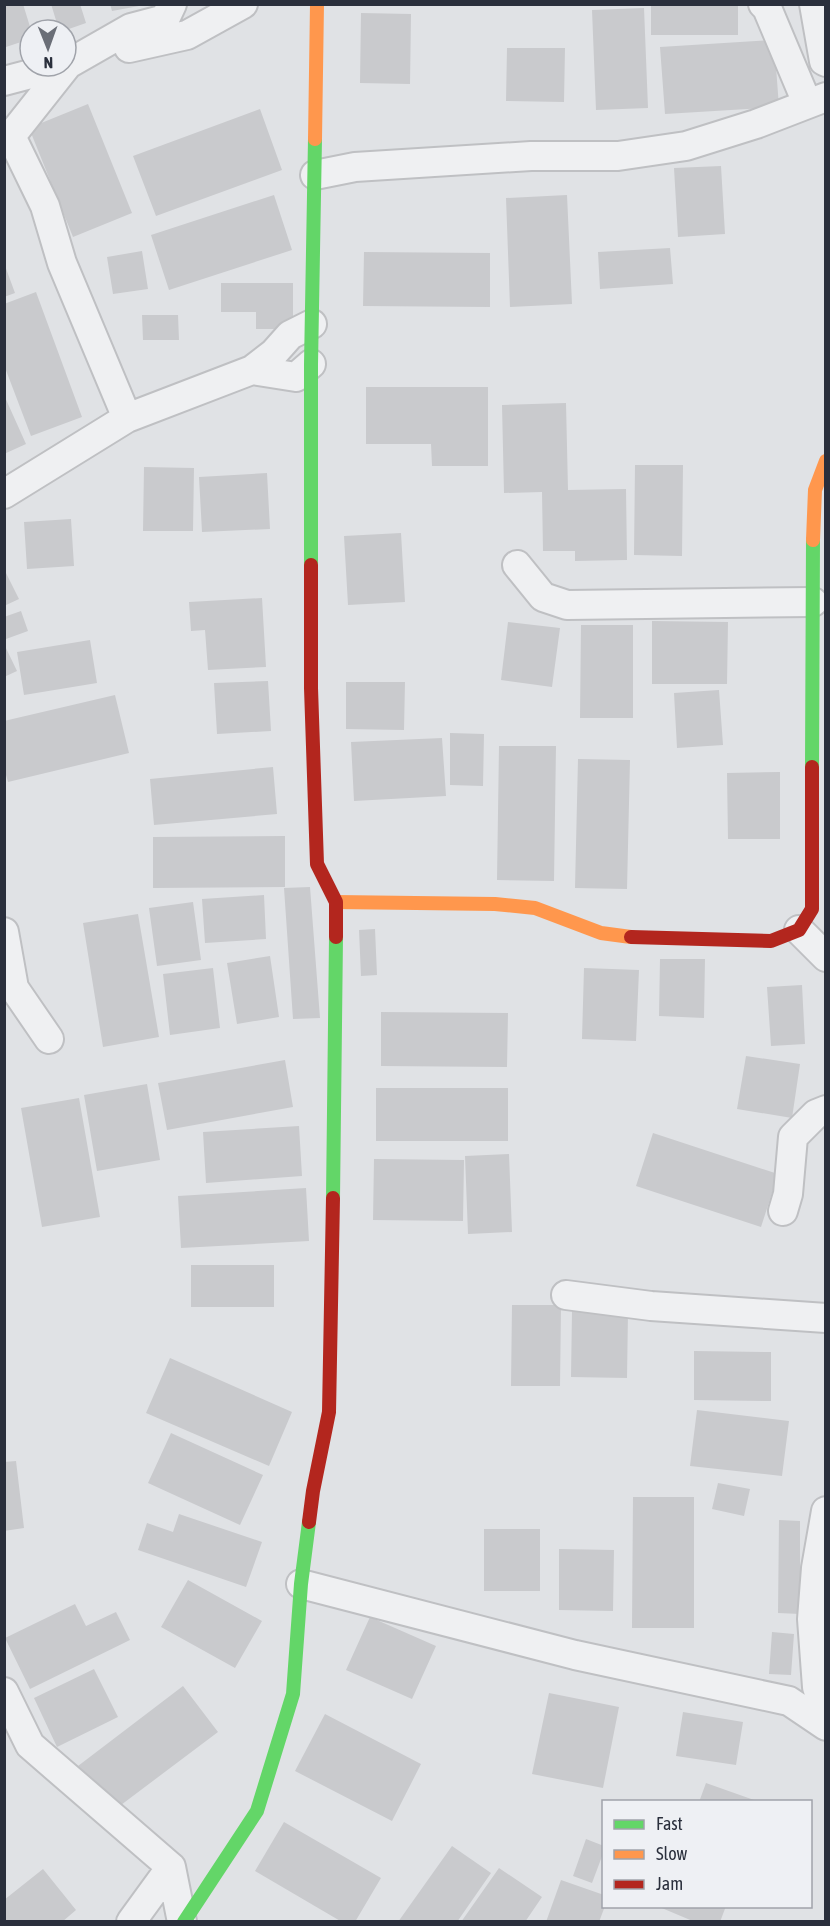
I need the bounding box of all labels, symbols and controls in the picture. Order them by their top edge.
north arrow [18,18,78,78]
text: N [43,54,53,72]
legend [602,1800,812,1908]
text: Fast [656,1813,683,1834]
text: Slow [656,1843,687,1864]
text: Jam [656,1873,683,1894]

